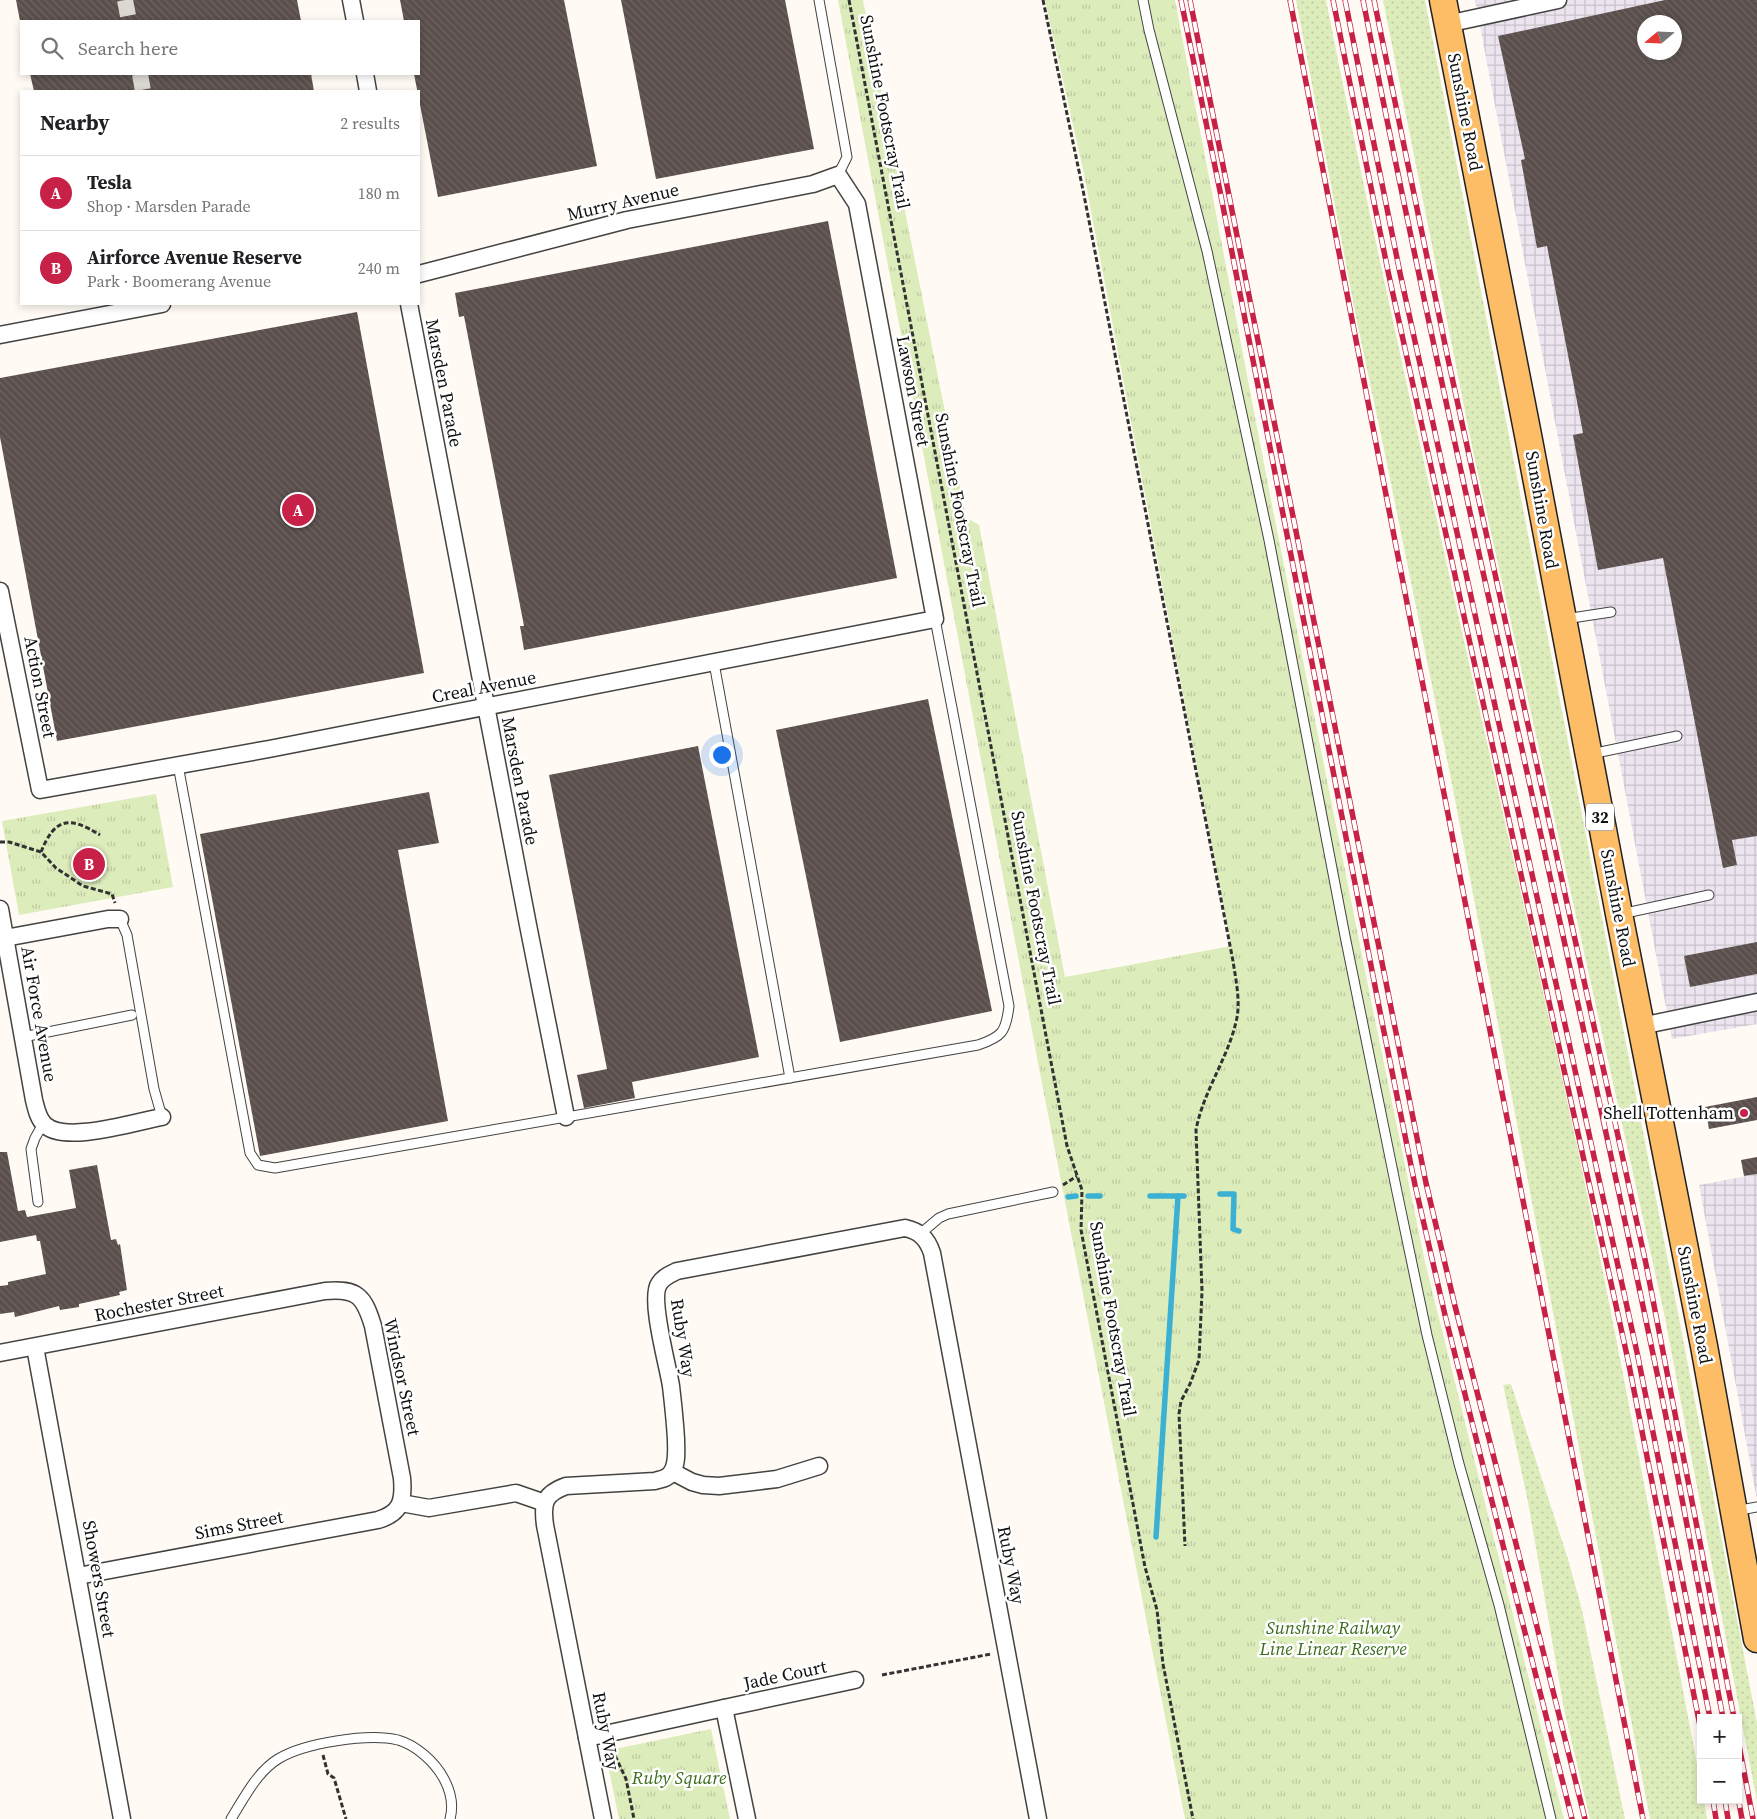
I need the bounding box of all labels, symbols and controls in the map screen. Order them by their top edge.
street label: Sunshine Footscray Trail [854,13,917,211]
north arrow [1637,15,1682,60]
search box [20,20,420,75]
icon: search [38,34,66,62]
text: Search here [78,35,178,61]
street label: Sunshine Road [1442,51,1489,173]
text: Nearby [40,108,110,137]
text: 2 results [340,112,400,134]
text: Tesla [87,169,132,195]
street label: Murry Avenue [564,176,681,227]
text: A [51,182,61,204]
text: 180 m [358,182,400,204]
text: Shop · Marsden Parade [87,195,251,217]
text: Airforce Avenue Reserve [87,244,302,270]
text: B [51,257,61,279]
text: 240 m [358,257,400,279]
text: Park · Boomerang Avenue [87,270,271,292]
street label: Marsden Parade [420,317,469,449]
street label: Lawson Street [890,333,937,449]
street label: Sunshine Footscray Trail [929,411,992,609]
street label: Sunshine Road [1520,449,1565,571]
pin: A [282,491,314,529]
street label: Action Street [18,634,63,740]
street label: Creal Avenue [430,664,538,709]
street label: Marsden Parade [496,715,545,847]
your location [709,742,735,768]
road number: 32 [1586,804,1614,830]
street label: Sunshine Footscray Trail [1005,809,1068,1007]
pin: B [73,845,105,883]
street label: Sunshine Road [1595,847,1642,969]
street label: Air Force Avenue [15,944,64,1084]
place label: Shell Tottenham [1603,1100,1734,1125]
marker: Shell Tottenham [1738,1107,1750,1119]
street label: Sunshine Footscray Trail [1084,1220,1143,1418]
street label: Sunshine Road [1672,1244,1719,1366]
street label: Rochester Street [92,1278,226,1327]
street label: Ruby Way [665,1297,702,1380]
street label: Windsor Street [378,1316,427,1438]
street label: Sims Street [193,1504,285,1545]
street label: Showers Street [77,1519,122,1639]
street label: Ruby Way [992,1524,1031,1607]
park label: Sunshine Railway Line Linear Reserve [1259,1615,1407,1661]
street label: Jade Court [740,1653,829,1696]
street label: Ruby Way [587,1690,626,1773]
map controls [1697,1714,1742,1804]
button: + [1697,1714,1742,1759]
button: − [1697,1759,1742,1804]
park label: Ruby Square [631,1765,727,1790]

